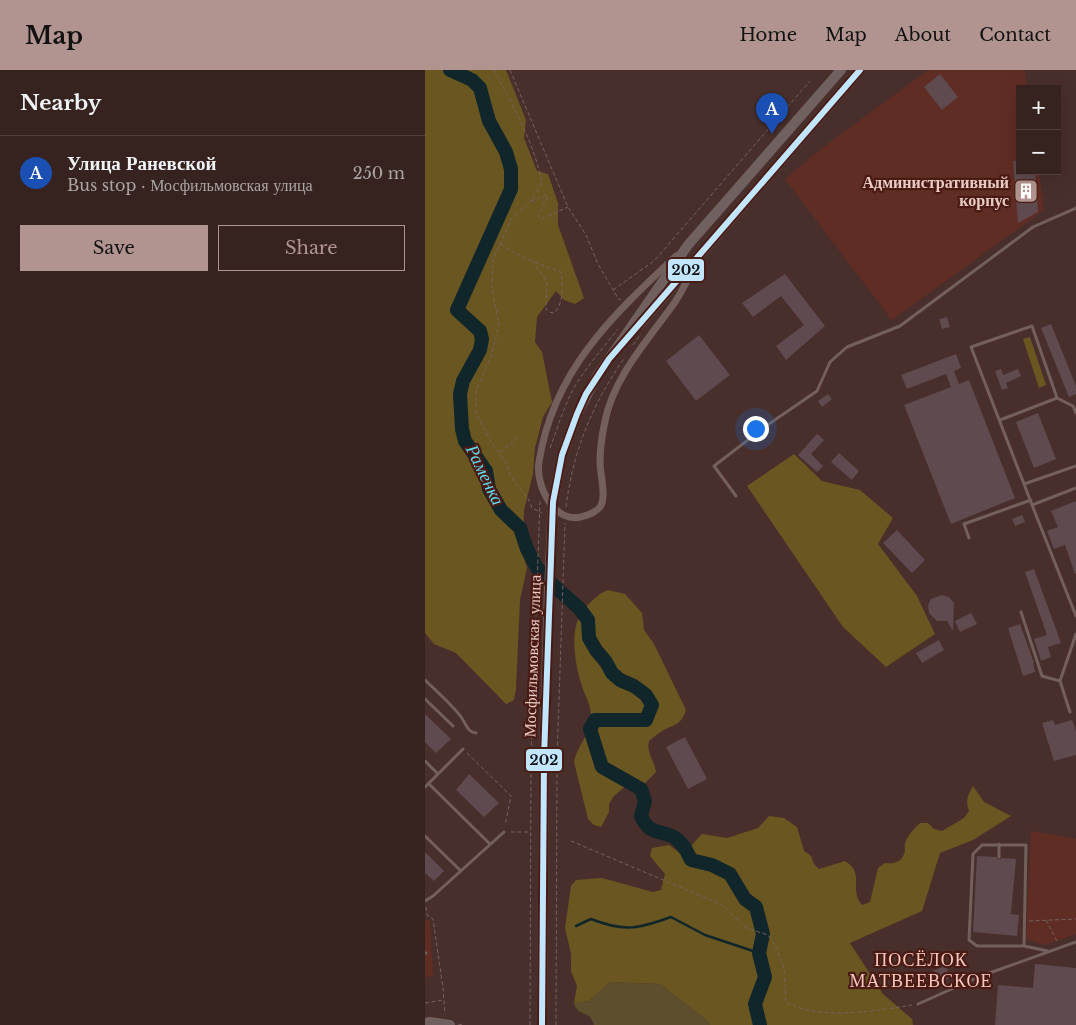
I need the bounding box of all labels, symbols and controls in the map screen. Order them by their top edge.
text: Map [25,21,83,50]
text: Home [739,24,797,46]
text: Map [825,24,867,46]
text: About [895,24,951,46]
text: Contact [979,24,1051,46]
map controls [1016,85,1061,175]
button: + [1016,85,1061,130]
text: Nearby [20,90,101,116]
pin: A [756,93,788,134]
button: − [1016,130,1061,175]
text: Улица Раневской [67,152,216,175]
text: A [30,163,42,183]
text: 250 m [353,163,405,183]
place label: Административный корпус [863,172,1009,210]
text: Bus stop · Мосфильмовская улица [67,175,313,195]
building icon: Административный корпус [1013,178,1039,204]
button: Save [20,225,208,271]
button: Share [218,225,405,271]
line badge: 202 [667,258,705,282]
text: 202 [672,261,700,279]
your location [743,416,769,442]
water label: Раменка [460,440,509,509]
street label: Мосфильмовская улица [519,574,545,738]
line badge: 202 [525,748,563,772]
text: 202 [530,751,558,769]
district label: ПОСЁЛОК МАТВЕЕВСКОЕ [850,949,992,992]

